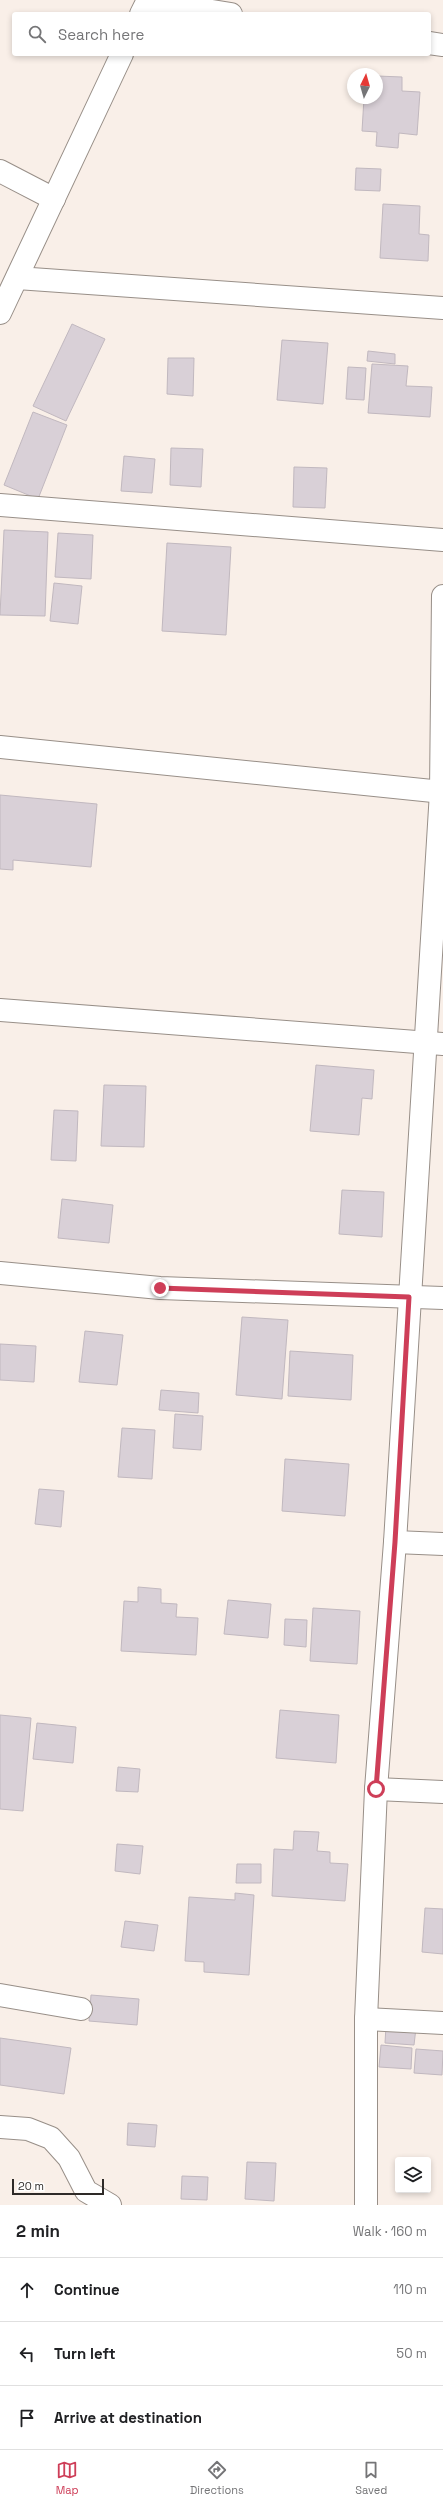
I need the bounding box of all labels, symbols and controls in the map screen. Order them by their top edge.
search box [12,12,431,56]
icon: search [26,23,48,45]
text: Search here [58,25,144,44]
north arrow [347,68,383,104]
route end [151,1279,169,1297]
route start [367,1780,385,1798]
map controls [395,2157,431,2193]
button: layers [395,2157,431,2193]
scale bar [12,2177,104,2196]
text: 20 m [18,2179,44,2193]
text: 2 min [16,2220,60,2242]
text: Walk · 160 m [353,2223,427,2240]
icon: ahead [16,2279,38,2301]
text: Continue [54,2280,120,2299]
text: 110 m [393,2281,427,2298]
icon: left [16,2343,38,2365]
text: Turn left [54,2344,116,2363]
text: 50 m [396,2345,427,2362]
icon: arrive [16,2407,38,2429]
text: Arrive at destination [54,2408,202,2427]
tab: Map [56,2459,79,2497]
tab: Directions [190,2459,244,2497]
tab: Saved [355,2459,387,2497]

